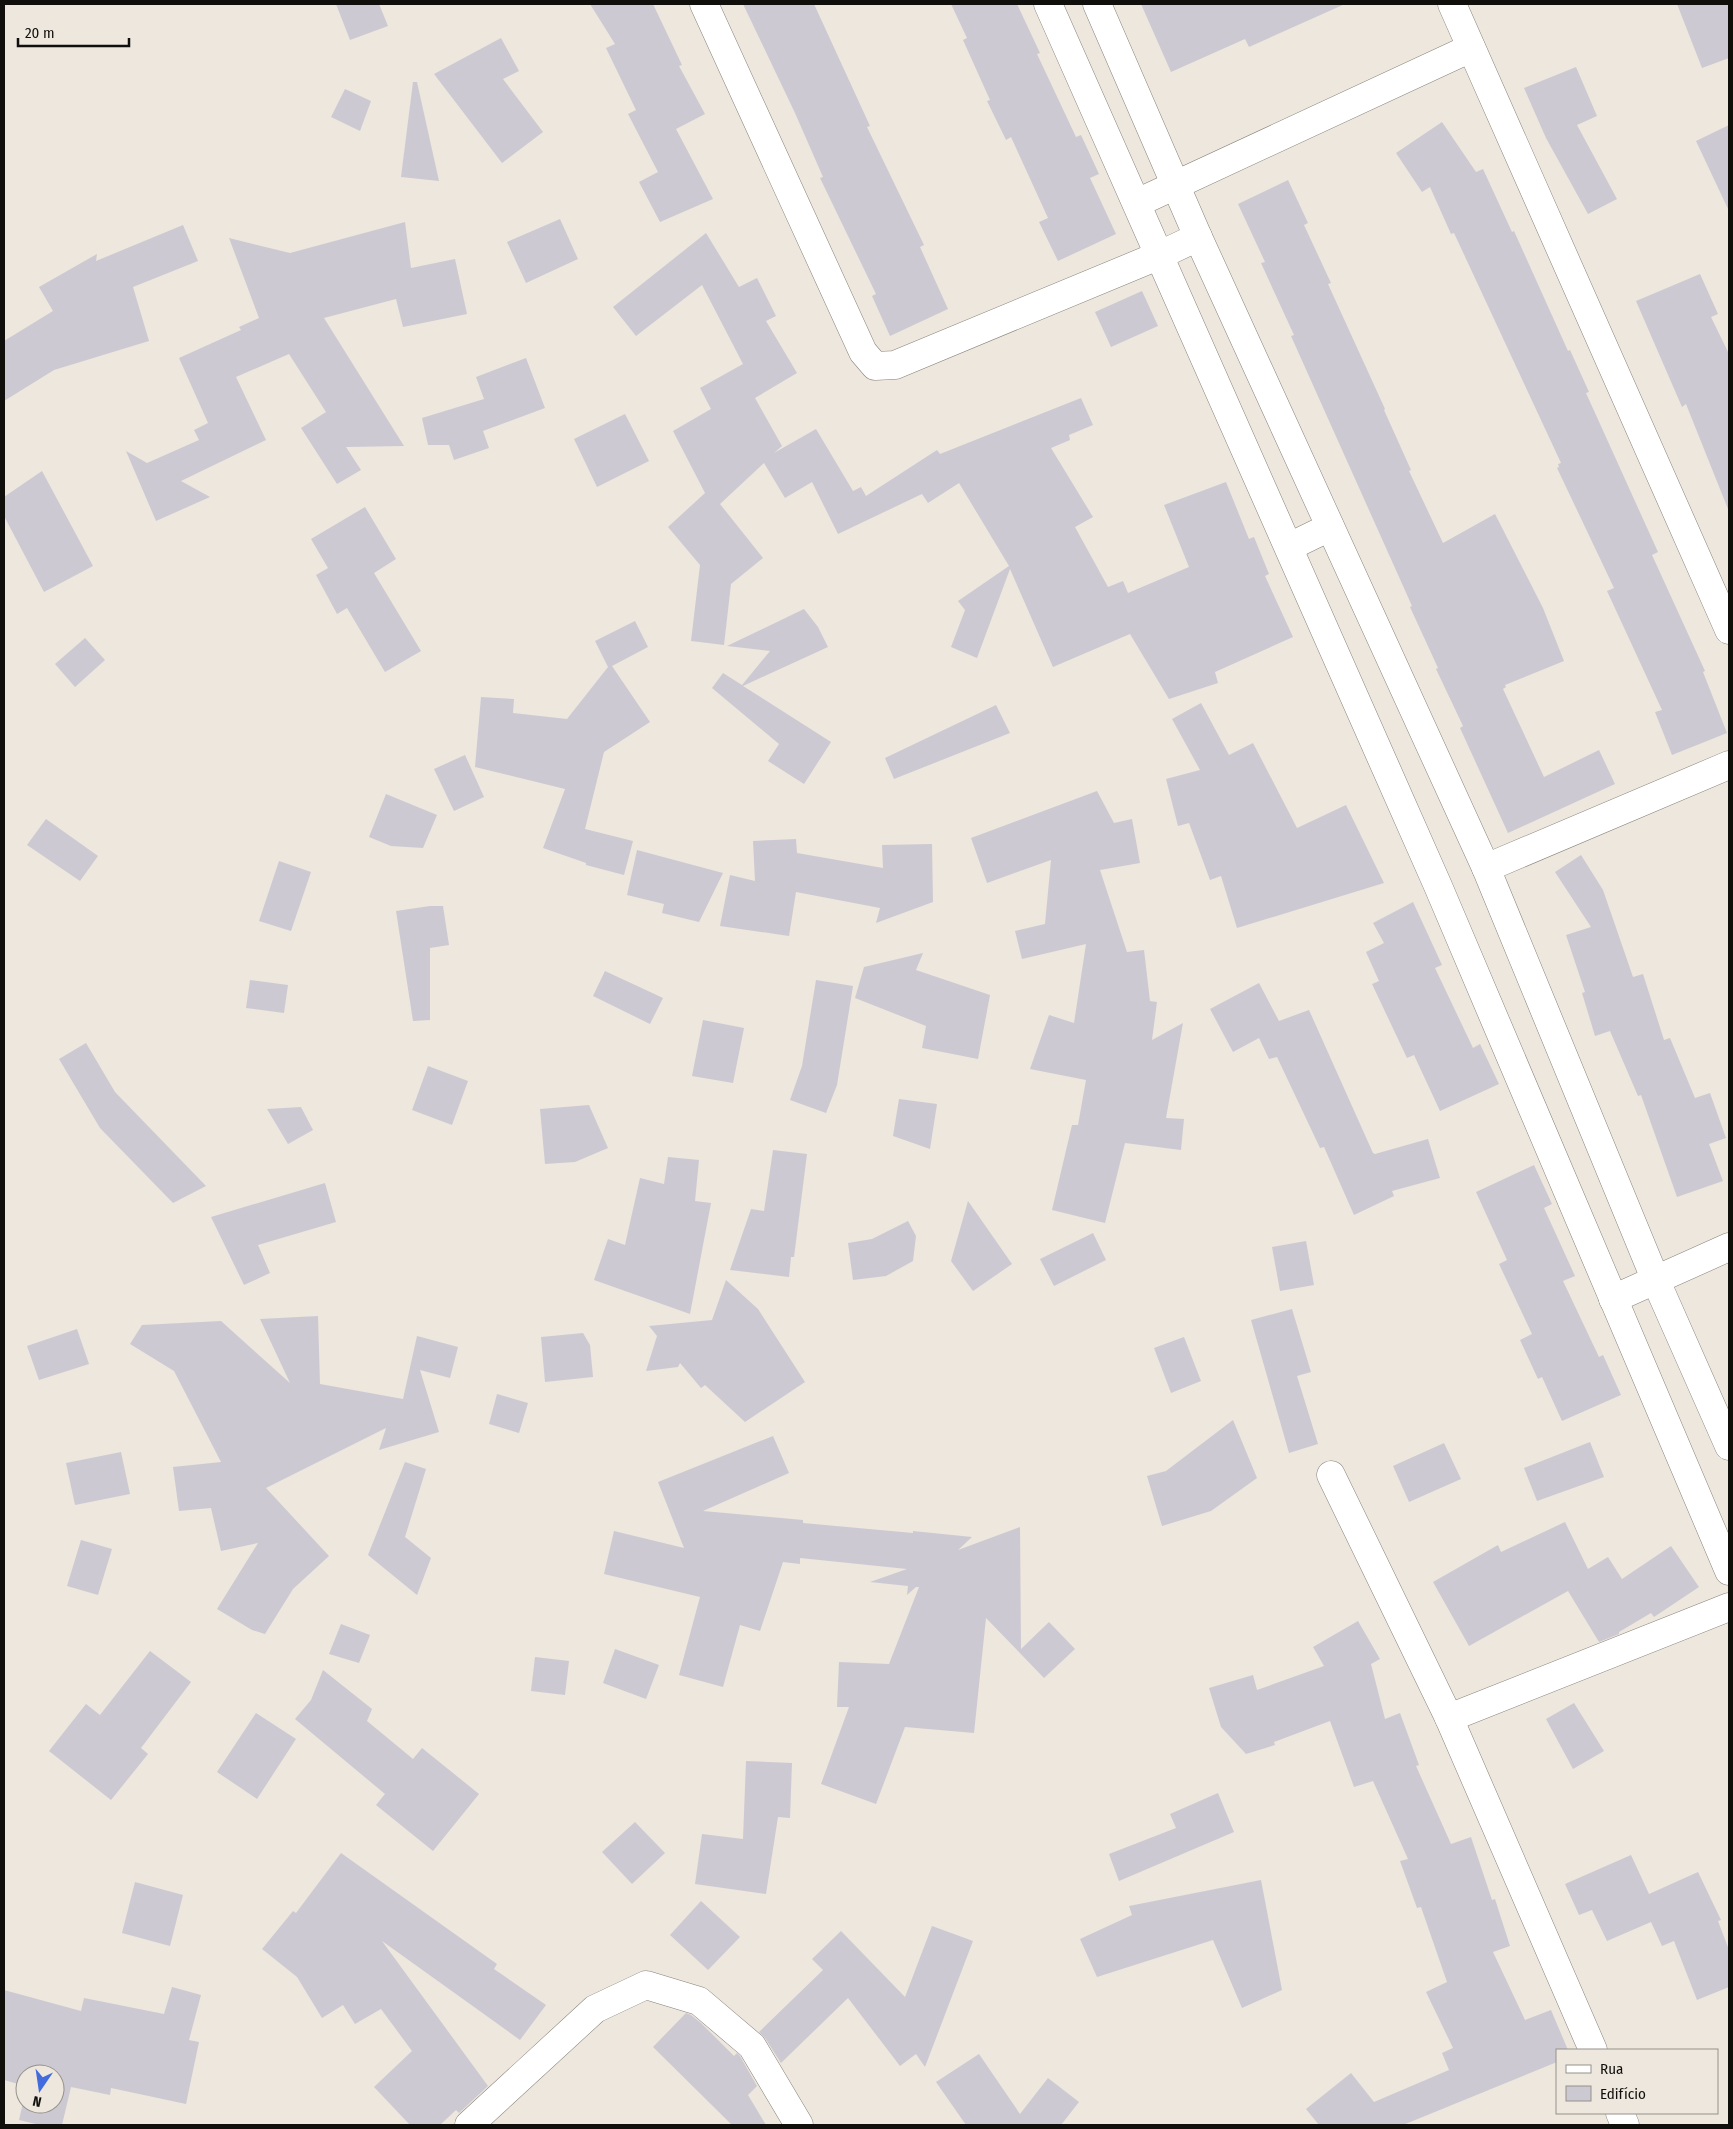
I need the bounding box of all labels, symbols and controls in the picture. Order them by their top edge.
scale bar [18,15,129,47]
text: 20 m [25,24,55,42]
legend [1556,2049,1718,2114]
text: Rua [1600,2060,1623,2078]
north arrow [15,2064,65,2114]
text: Edifício [1600,2085,1646,2103]
text: N [31,2092,43,2110]

